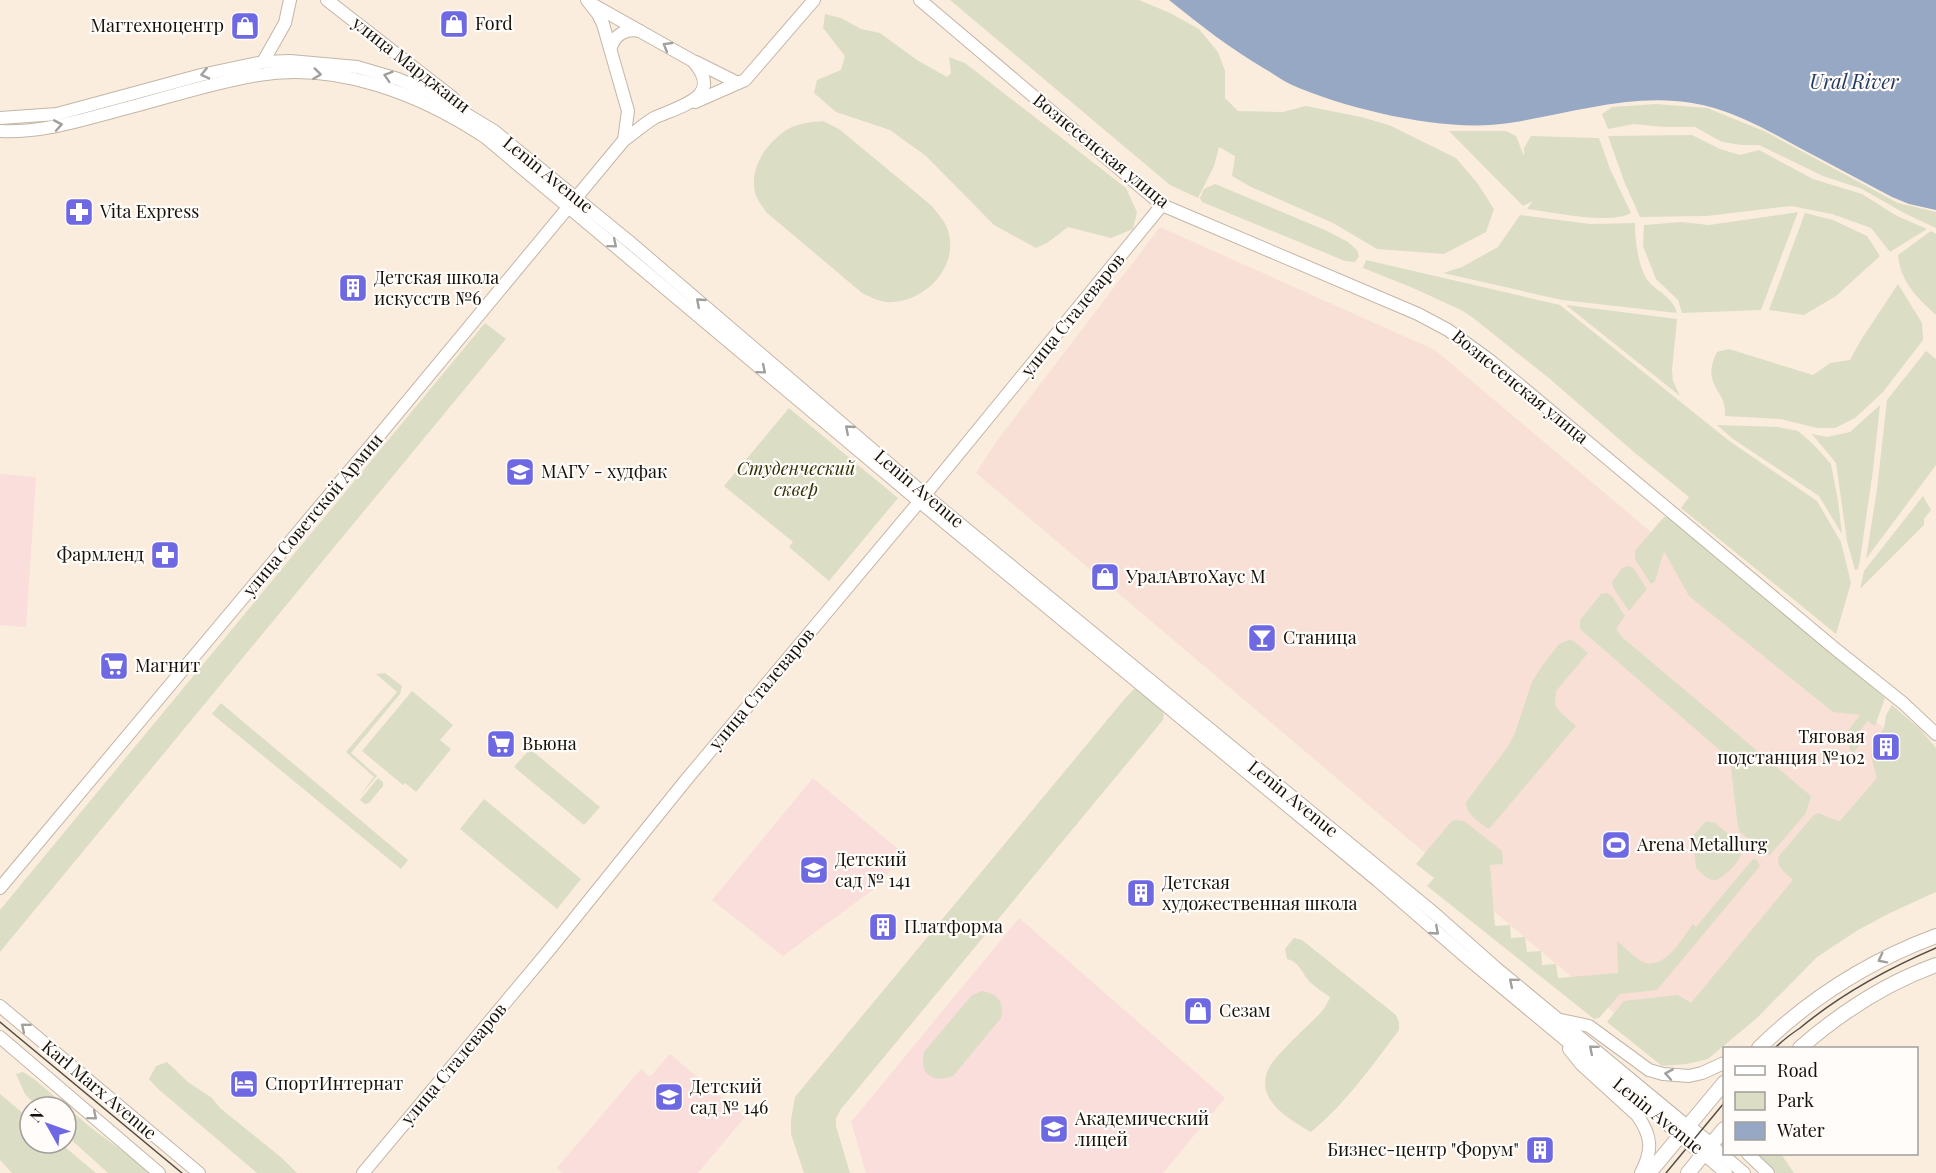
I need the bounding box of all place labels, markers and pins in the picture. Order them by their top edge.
shop icon: Ford [438,8,470,40]
shop icon: Магтехноцентр [229,10,261,42]
place label: Ford [475,11,513,35]
place label: Магтехноцентр [90,13,224,37]
pharmacy icon: Vita Express [63,196,95,228]
place label: Vita Express [99,199,199,223]
place label: Детская школа искусств №6 [374,265,499,310]
building icon: Детская школа искусств №6 [337,272,369,304]
school or university icon: МАГУ - худфак [504,456,536,488]
place label: МАГУ - худфак [541,459,667,483]
pharmacy icon: Фармленд [149,539,181,571]
place label: Фармленд [57,542,145,566]
shop icon: УралАвтоХаус М [1089,561,1121,593]
place label: УралАвтоХаус М [1125,564,1266,588]
bar icon: Станица [1246,622,1278,654]
place label: Станица [1283,625,1357,649]
supermarket icon: Магнит [98,650,130,682]
place label: Магнит [135,653,200,677]
place label: Тяговая подстанция №102 [1717,724,1865,769]
supermarket icon: Вьюна [485,728,517,760]
place label: Вьюна [522,731,577,755]
building icon: Тяговая подстанция №102 [1870,731,1902,763]
sports icon: Arena Metallurg [1600,829,1632,861]
place label: Arena Metallurg [1636,832,1768,856]
place label: Детский сад № 141 [835,847,911,892]
school or university icon: Детский сад № 141 [798,854,830,886]
place label: Детская художественная школа [1162,870,1358,915]
building icon: Детская художественная школа [1125,877,1157,909]
building icon: Платформа [867,911,899,943]
place label: Платформа [904,914,1003,938]
shop icon: Сезам [1182,995,1214,1027]
place label: Сезам [1219,998,1271,1022]
hotel icon: СпортИнтернат [228,1068,260,1100]
place label: СпортИнтернат [265,1071,403,1095]
place label: Детский сад № 146 [690,1074,768,1119]
school or university icon: Детский сад № 146 [653,1081,685,1113]
place label: Академический лицей [1074,1106,1209,1151]
school or university icon: Академический лицей [1038,1113,1070,1145]
building icon: Бизнес-центр "Форум" [1524,1134,1556,1166]
place label: Бизнес-центр "Форум" [1327,1137,1519,1161]

